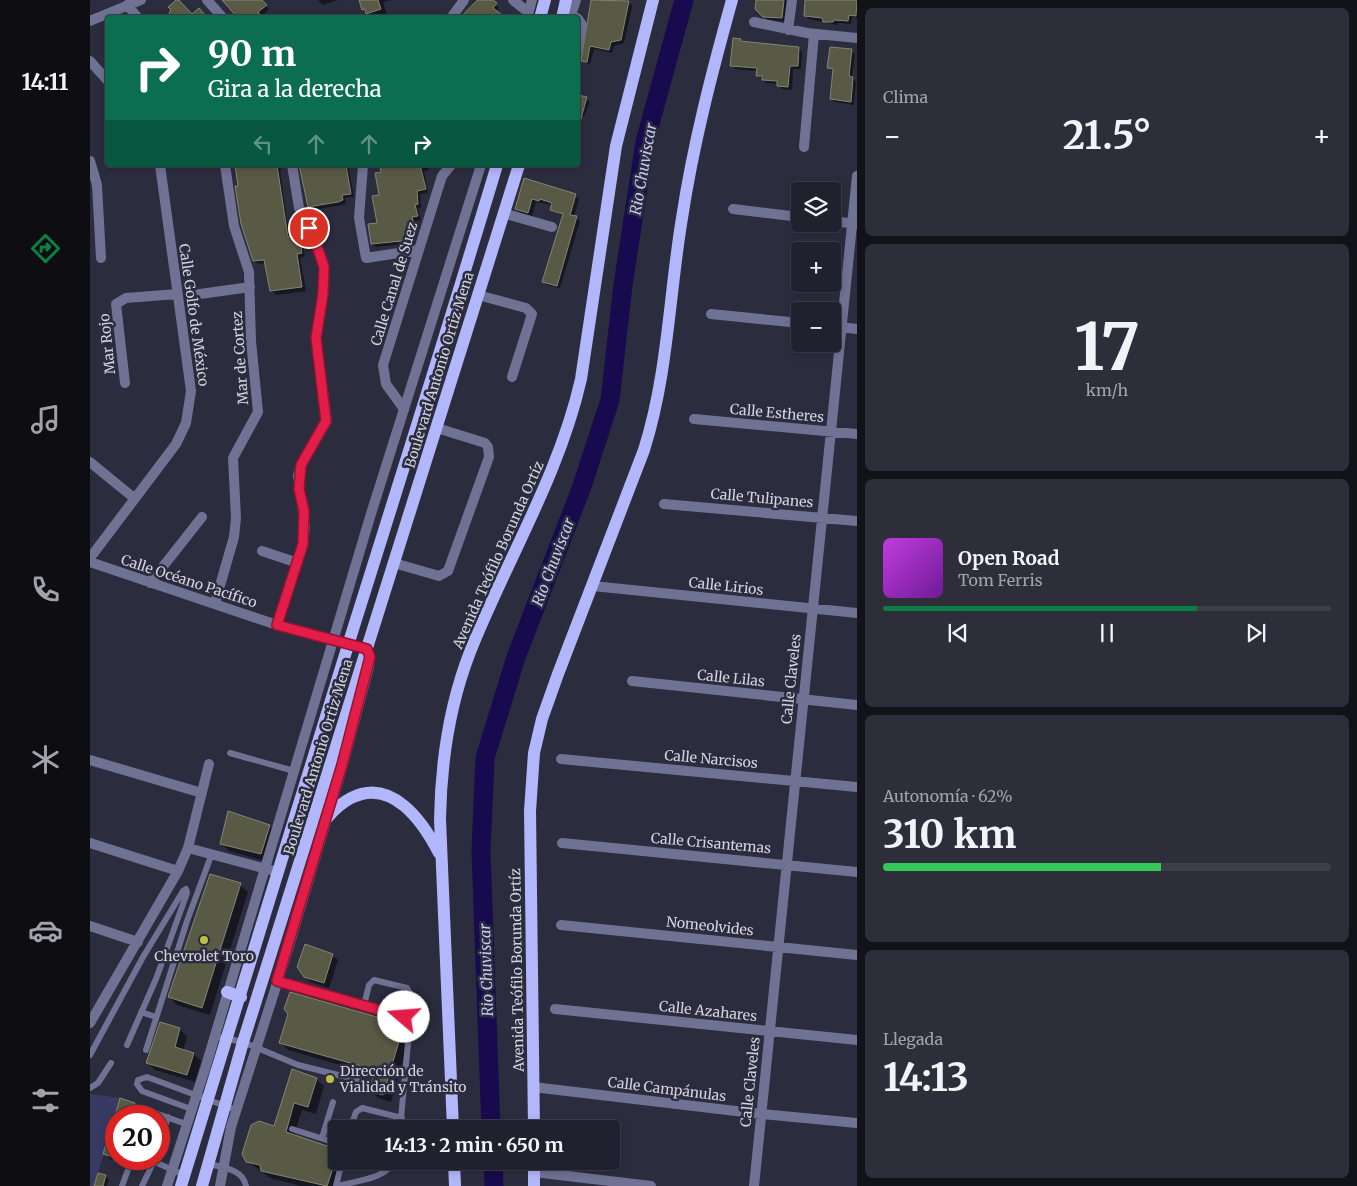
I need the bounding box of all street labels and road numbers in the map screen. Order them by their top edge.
street label: Calle Canal de Suez [367,220,421,348]
street label: Calle Golfo de México [175,243,213,387]
street label: Boulevard Antonio Ortiz Mena [401,269,478,470]
street label: Mar de Cortez [228,310,252,405]
street label: Mar Rojo [95,313,119,375]
street label: Calle Estheres [729,400,825,426]
street label: Avenida Teófilo Borunda Ortíz [448,458,548,653]
street label: Calle Tulipanes [710,485,814,511]
street label: Calle Océano Pacífico [119,551,259,611]
street label: Calle Lirios [688,573,764,599]
street label: Calle Claveles [777,633,805,725]
street label: Boulevard Antonio Ortiz Mena [280,656,357,857]
street label: Calle Lilas [696,665,766,691]
street label: Calle Narcisos [664,746,759,772]
street label: Calle Crisantemas [650,829,772,857]
street label: Avenida Teófilo Borunda Ortíz [506,868,528,1073]
street label: Nomeolvides [665,912,755,940]
street label: Calle Azahares [658,997,758,1025]
street label: Calle Claveles [736,1036,764,1128]
street label: Calle Campánulas [607,1073,727,1105]

